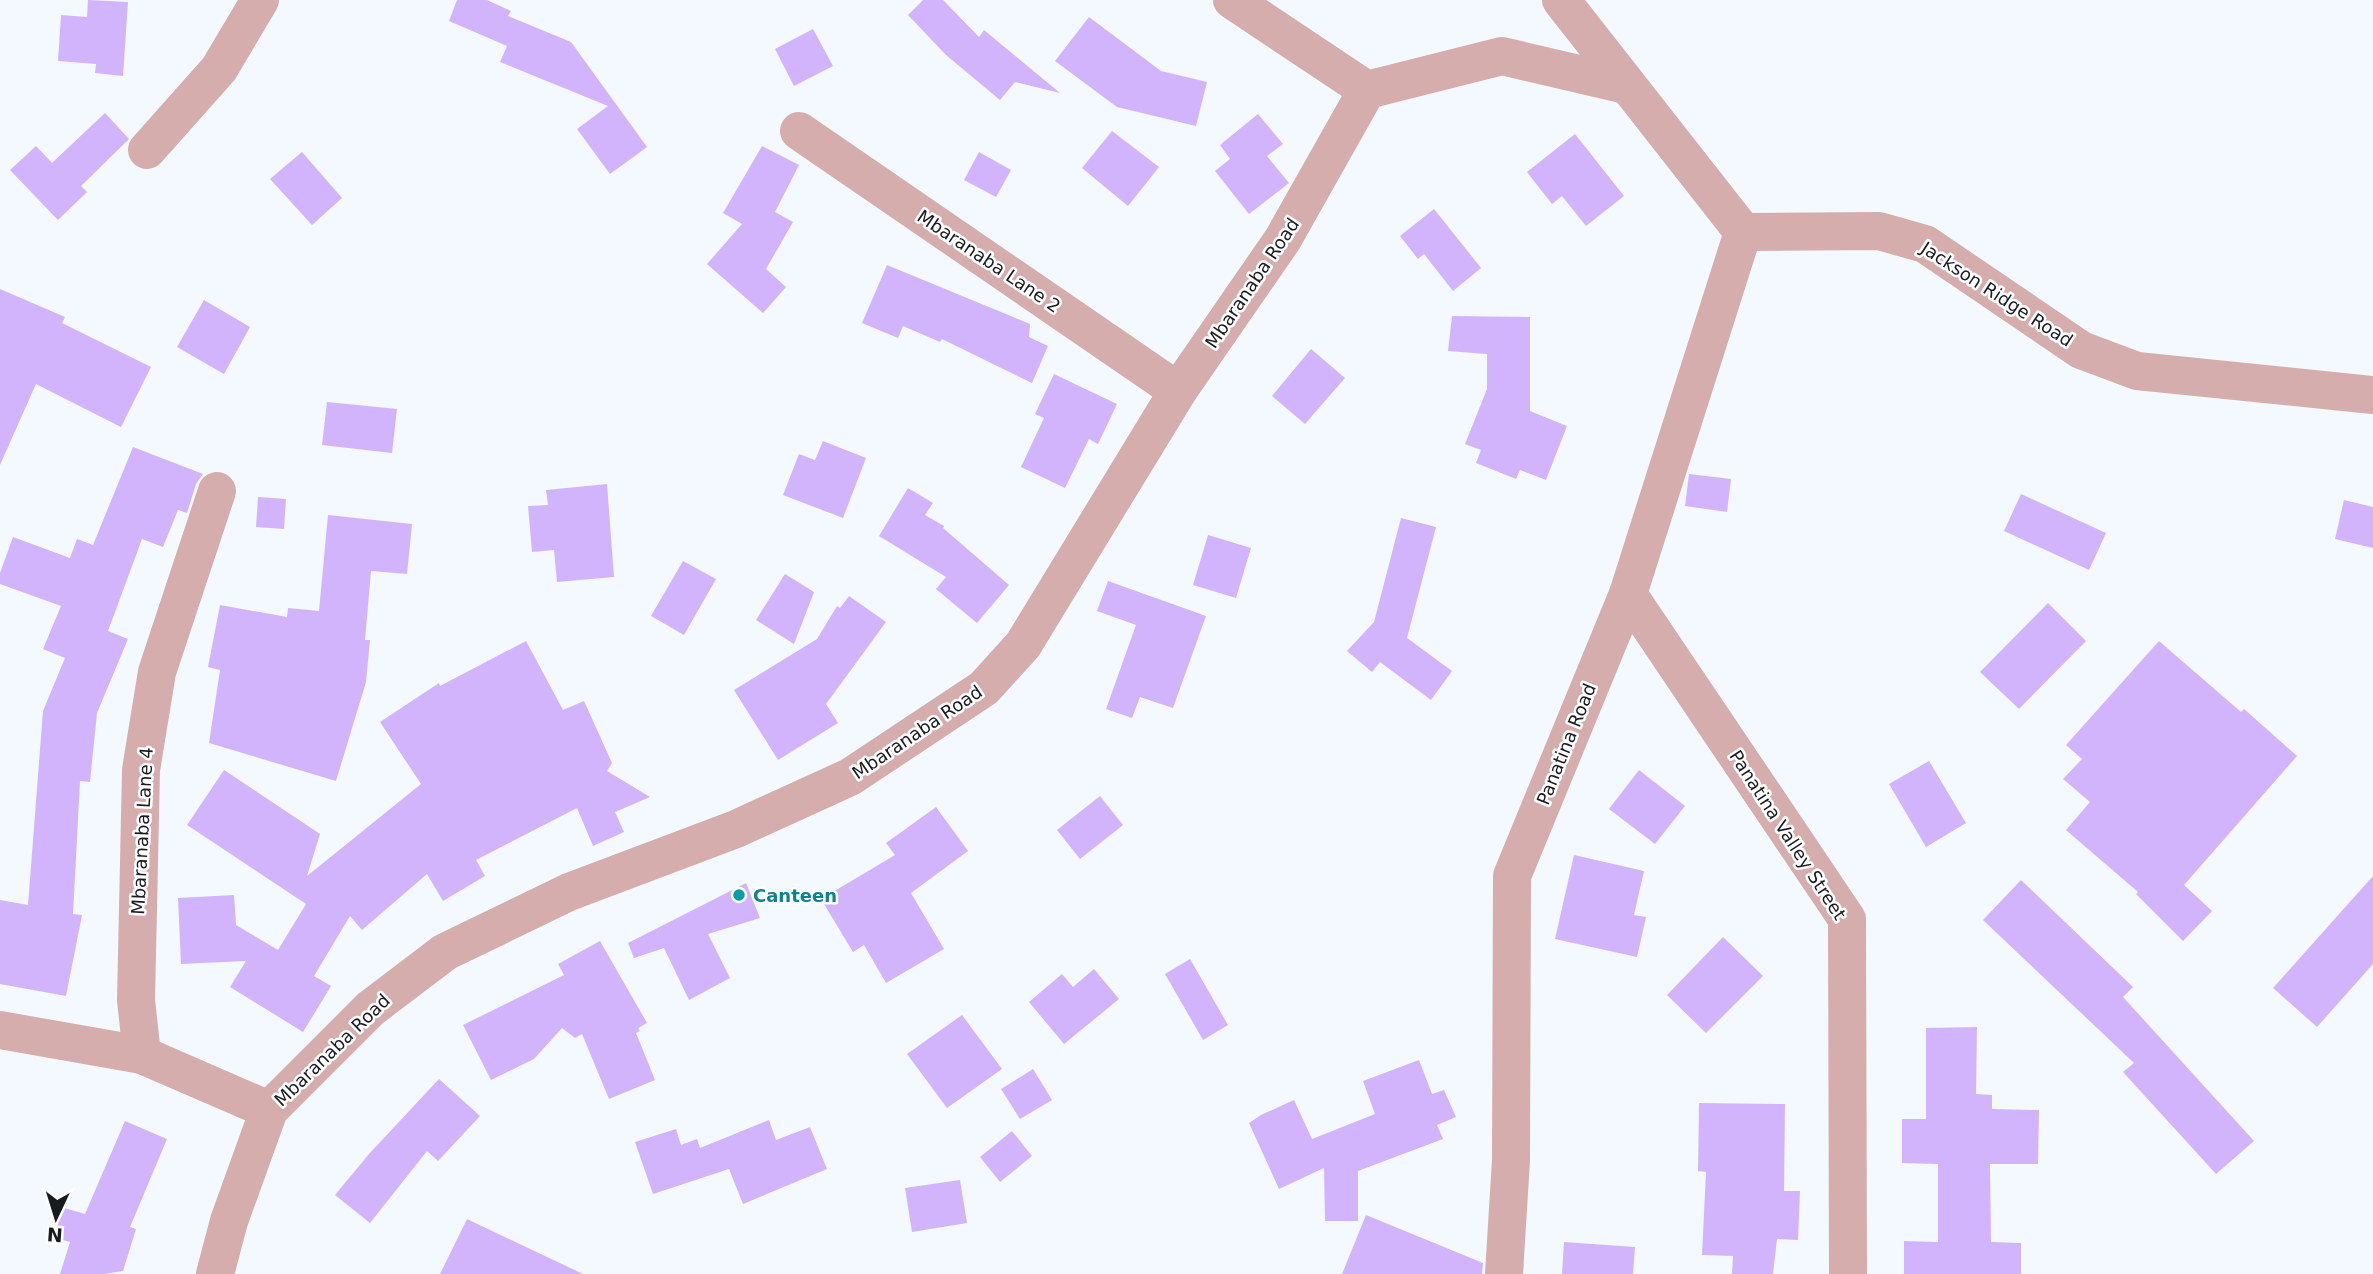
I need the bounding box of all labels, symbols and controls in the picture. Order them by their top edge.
street label: Mbaranaba Lane 2 [914,205,1064,317]
street label: Mbaranaba Road [1201,214,1303,352]
street label: Jackson Ridge Road [1916,237,2077,351]
street label: Panatina Road [1532,680,1600,808]
street label: Mbaranaba Road [848,681,986,783]
street label: Panatina Valley Street [1725,746,1851,924]
street label: Mbaranaba Lane 4 [127,747,157,915]
place label: Canteen [753,885,837,906]
marker: Canteen [731,887,747,903]
street label: Mbaranaba Road [270,990,394,1110]
north arrow [21,1183,91,1253]
text: N [46,1223,64,1246]

